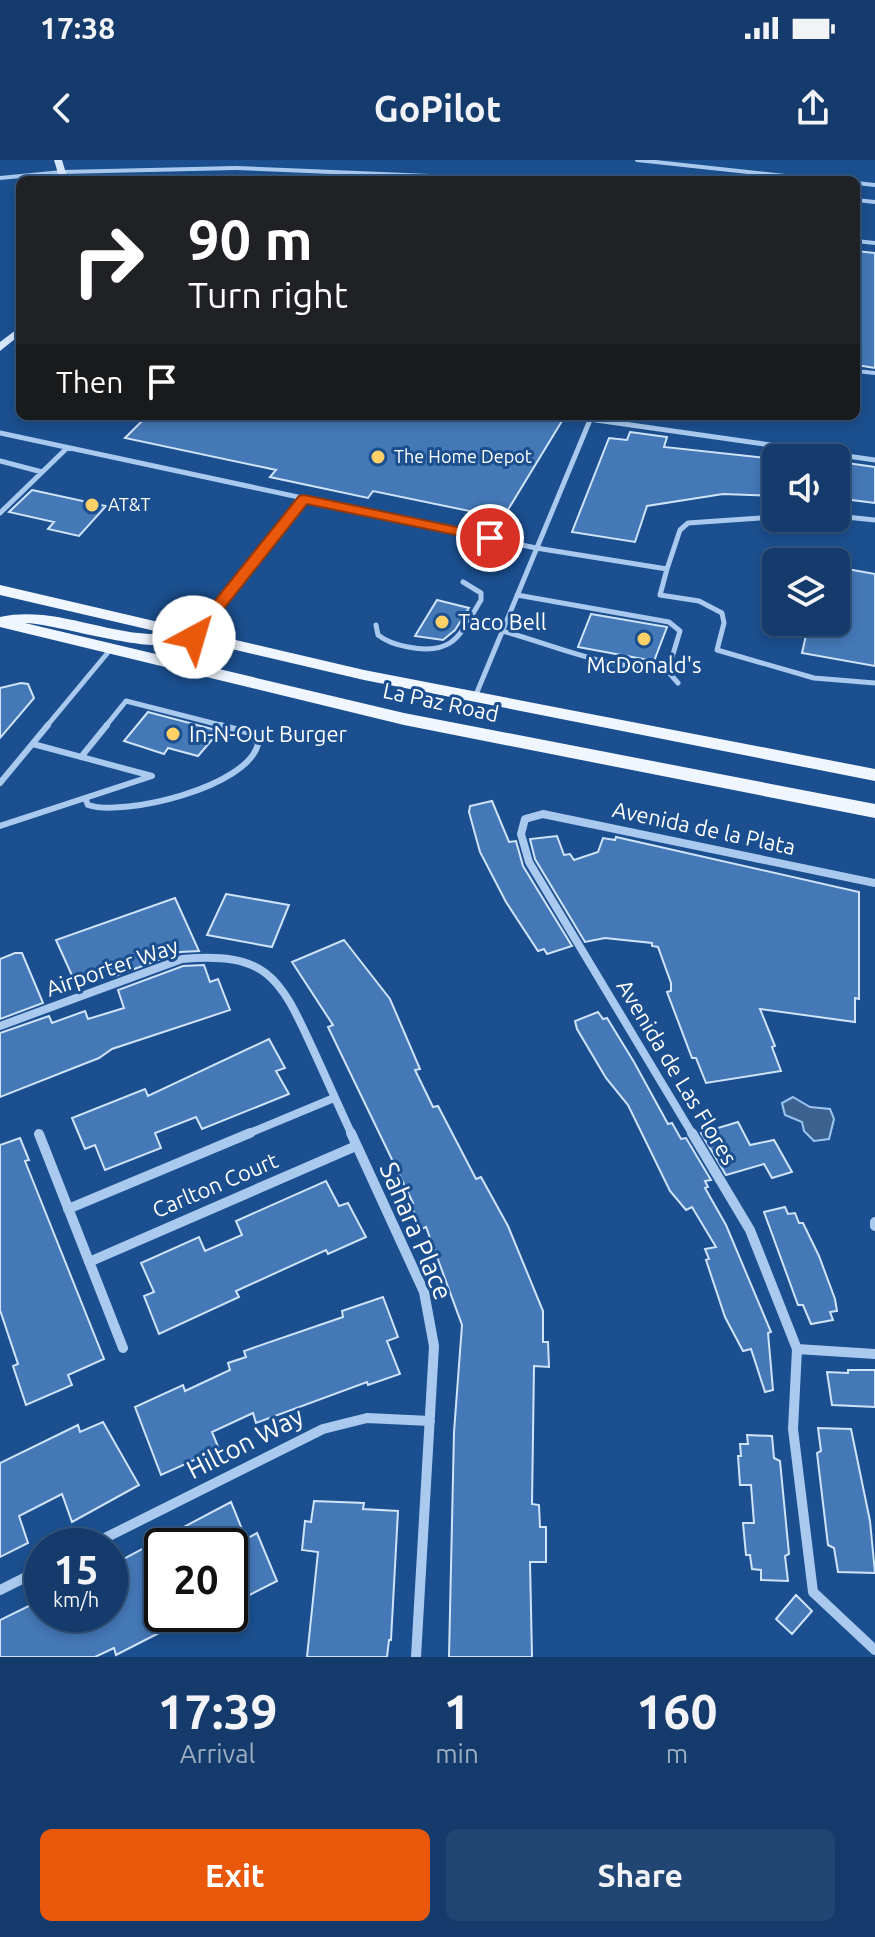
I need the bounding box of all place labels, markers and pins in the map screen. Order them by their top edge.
place label: The Home Depot [394,446,532,466]
marker: The Home Depot [369,448,387,466]
place label: AT&T [108,494,151,514]
marker: AT&T [83,496,101,514]
pin [456,504,524,572]
place label: Taco Bell [458,609,547,634]
marker: Taco Bell [433,613,451,631]
marker: McDonald's [635,630,653,648]
place label: McDonald's [586,652,702,677]
place label: In-N-Out Burger [189,721,348,746]
marker: In-N-Out Burger [164,725,182,743]

